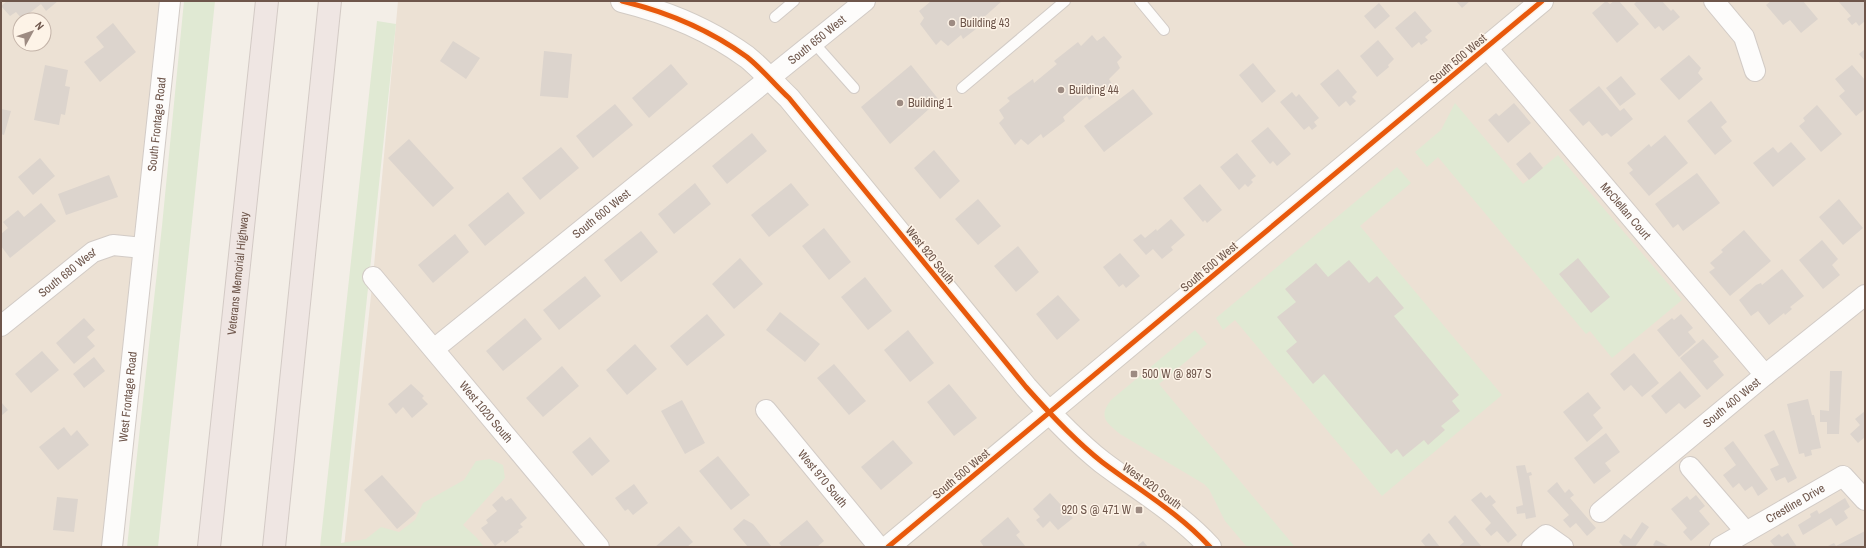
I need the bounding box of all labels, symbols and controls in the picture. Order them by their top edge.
north arrow [12,12,52,52]
street label: South 650 West [785,12,849,68]
place label: Building 43 [960,15,1010,31]
marker: Building 43 [947,18,957,28]
text: N [32,19,47,33]
street label: South 500 West [1426,30,1490,88]
street label: South Frontage Road [144,77,170,172]
place label: Building 44 [1069,82,1119,98]
marker: Building 44 [1056,85,1066,95]
place label: Building 1 [908,95,953,111]
marker: Building 1 [895,98,905,108]
street label: McClellan Court [1597,179,1655,243]
street label: South 600 West [569,186,634,242]
street label: Veterans Memorial Highway [224,211,253,336]
street label: West 920 South [902,223,958,287]
street label: South 500 West [1177,238,1241,296]
street label: South 680 West [35,244,98,301]
street label: West Frontage Road [115,351,141,443]
place label: 500 W @ 897 S [1142,366,1212,382]
marker: 500 W @ 897 S [1129,369,1139,379]
street label: South 400 West [1700,374,1764,431]
street label: West 1020 South [456,378,516,446]
street label: South 500 West [929,445,993,503]
street label: West 970 South [794,447,851,511]
street label: West 920 South [1119,459,1185,513]
street label: Crestline Drive [1763,480,1828,527]
place label: 920 S @ 471 W [1061,502,1132,518]
marker: 920 S @ 471 W [1134,505,1144,515]

